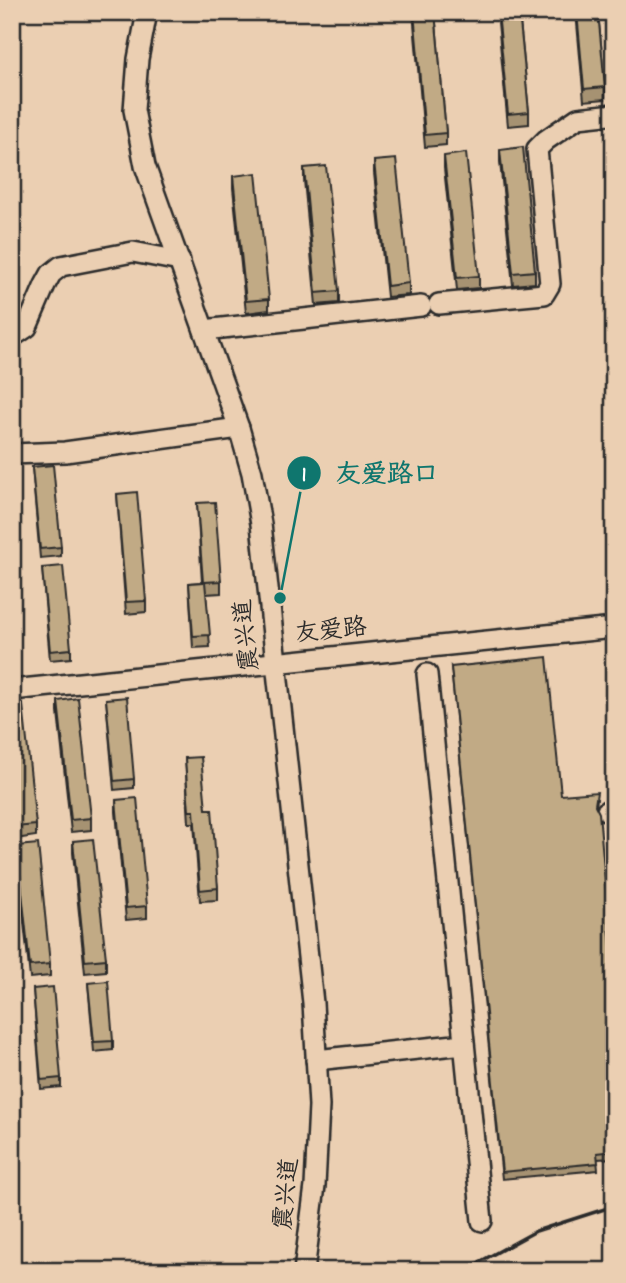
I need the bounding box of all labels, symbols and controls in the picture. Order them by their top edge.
callout: 友爱路口 [286,450,453,497]
text: 友爱路口 [335,458,439,495]
text: 1 [302,462,306,492]
street label: 震兴道 [227,597,269,673]
street label: 友爱路 [293,611,369,653]
street label: 震兴道 [267,1156,309,1232]

